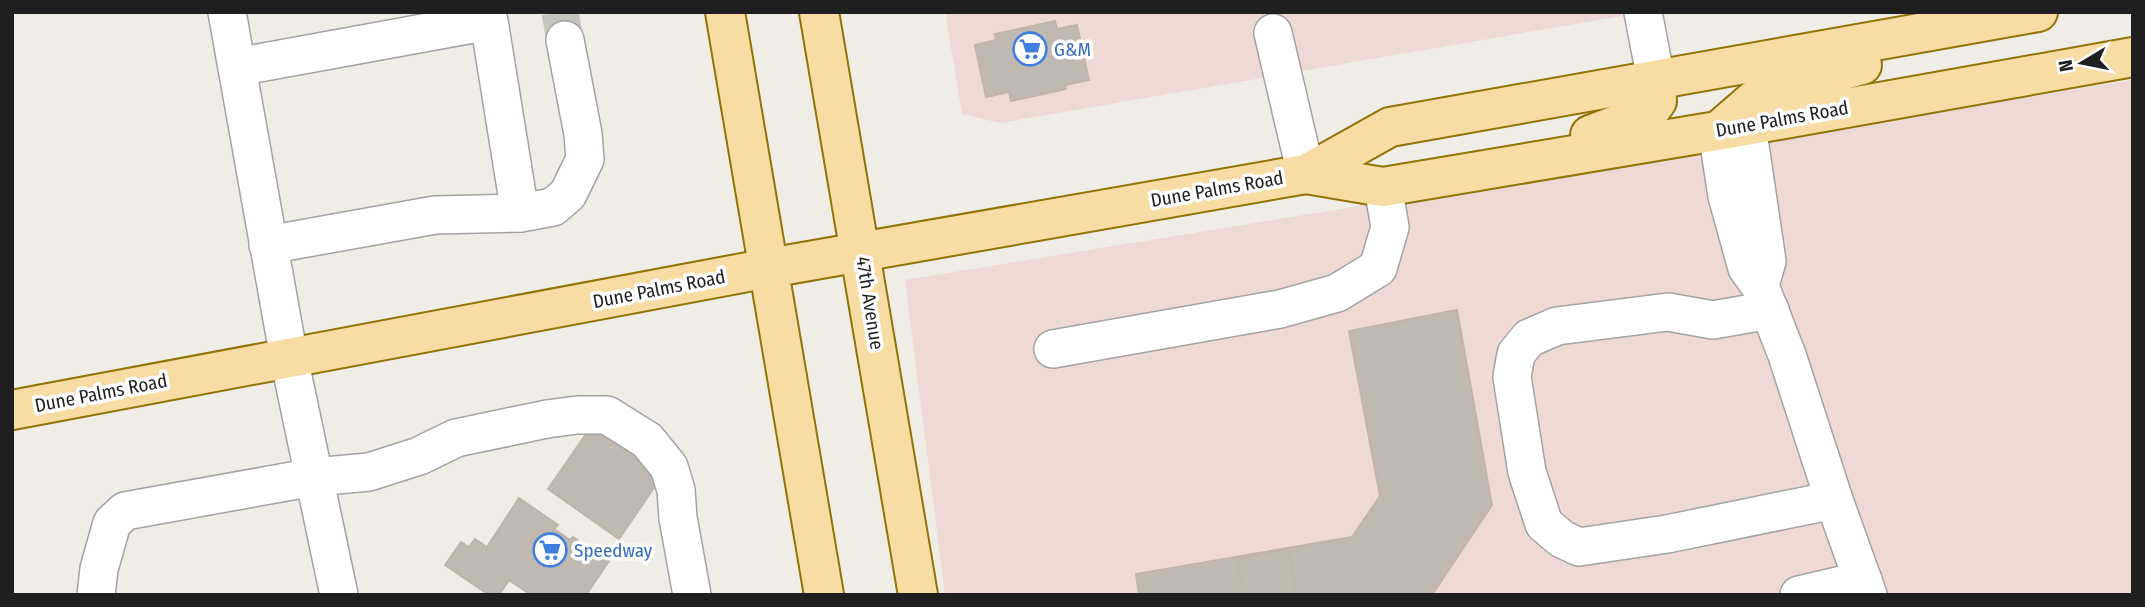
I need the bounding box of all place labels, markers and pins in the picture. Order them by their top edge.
supermarket icon: G&M [1011,30,1049,68]
place label: G&M [1054,38,1091,61]
supermarket icon: Speedway [531,531,569,569]
place label: Speedway [574,539,653,562]

